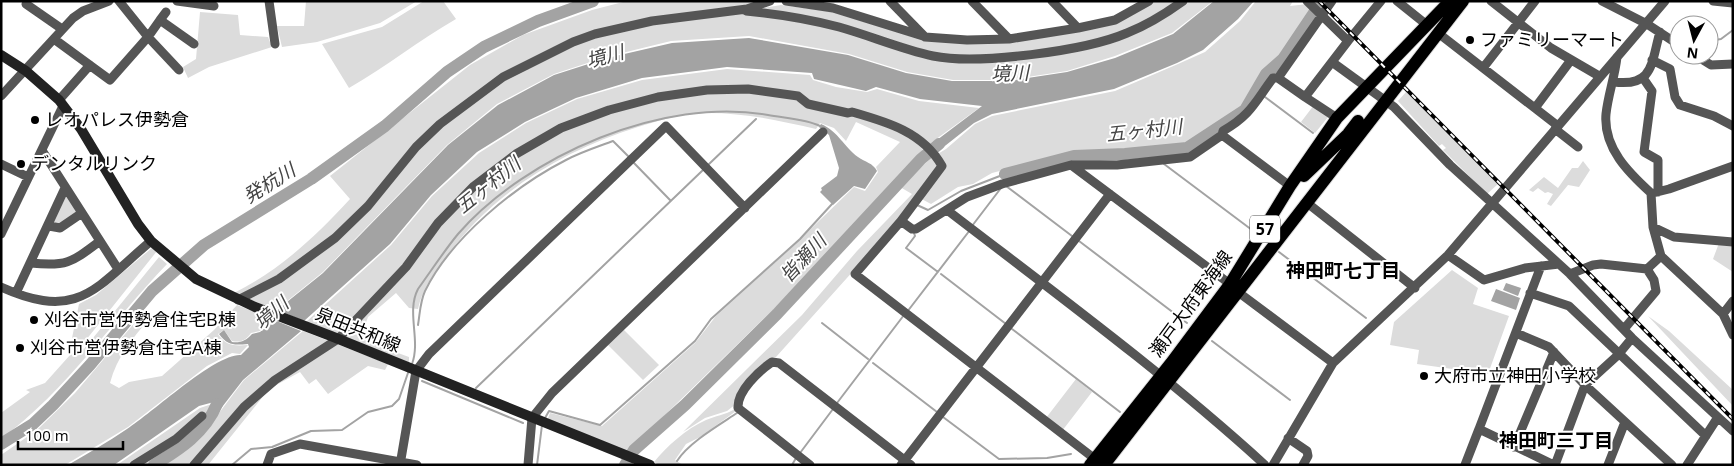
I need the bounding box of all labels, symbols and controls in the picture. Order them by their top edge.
north arrow [1669,15,1719,65]
place label: ファミリーマート [1480,27,1624,51]
marker: ファミリーマート [1464,34,1476,46]
water label: 境川 [583,38,629,73]
text: N [1686,43,1699,64]
water label: 境川 [991,59,1031,87]
place label: レオパレス伊勢倉 [45,107,189,131]
water label: 五ヶ村川 [1105,113,1185,147]
marker: レオパレス伊勢倉 [29,114,41,126]
water label: 五ヶ村川 [450,150,527,219]
place label: デンタルリンク [31,151,157,175]
water label: 発杭川 [238,156,302,209]
marker: デンタルリンク [15,158,27,170]
road number: 57 [1250,215,1280,242]
water label: 皆瀬川 [774,227,833,288]
street label: 瀬戸大府東海線 [1143,245,1237,361]
district label: 神田町七丁目 [1286,257,1400,283]
water label: 境川 [248,289,295,335]
street label: 泉田共和線 [312,301,405,357]
place label: 刈谷市営伊勢倉住宅B棟 [44,307,236,331]
marker: 刈谷市営伊勢倉住宅B棟 [28,314,40,326]
place label: 刈谷市営伊勢倉住宅A棟 [30,335,221,359]
marker: 刈谷市営伊勢倉住宅A棟 [14,342,26,354]
place label: 大府市立神田小学校 [1434,363,1596,387]
marker: 大府市立神田小学校 [1418,370,1430,382]
scale bar [18,418,122,450]
text: 100 m [25,425,69,445]
district label: 神田町三丁目 [1499,427,1613,453]

